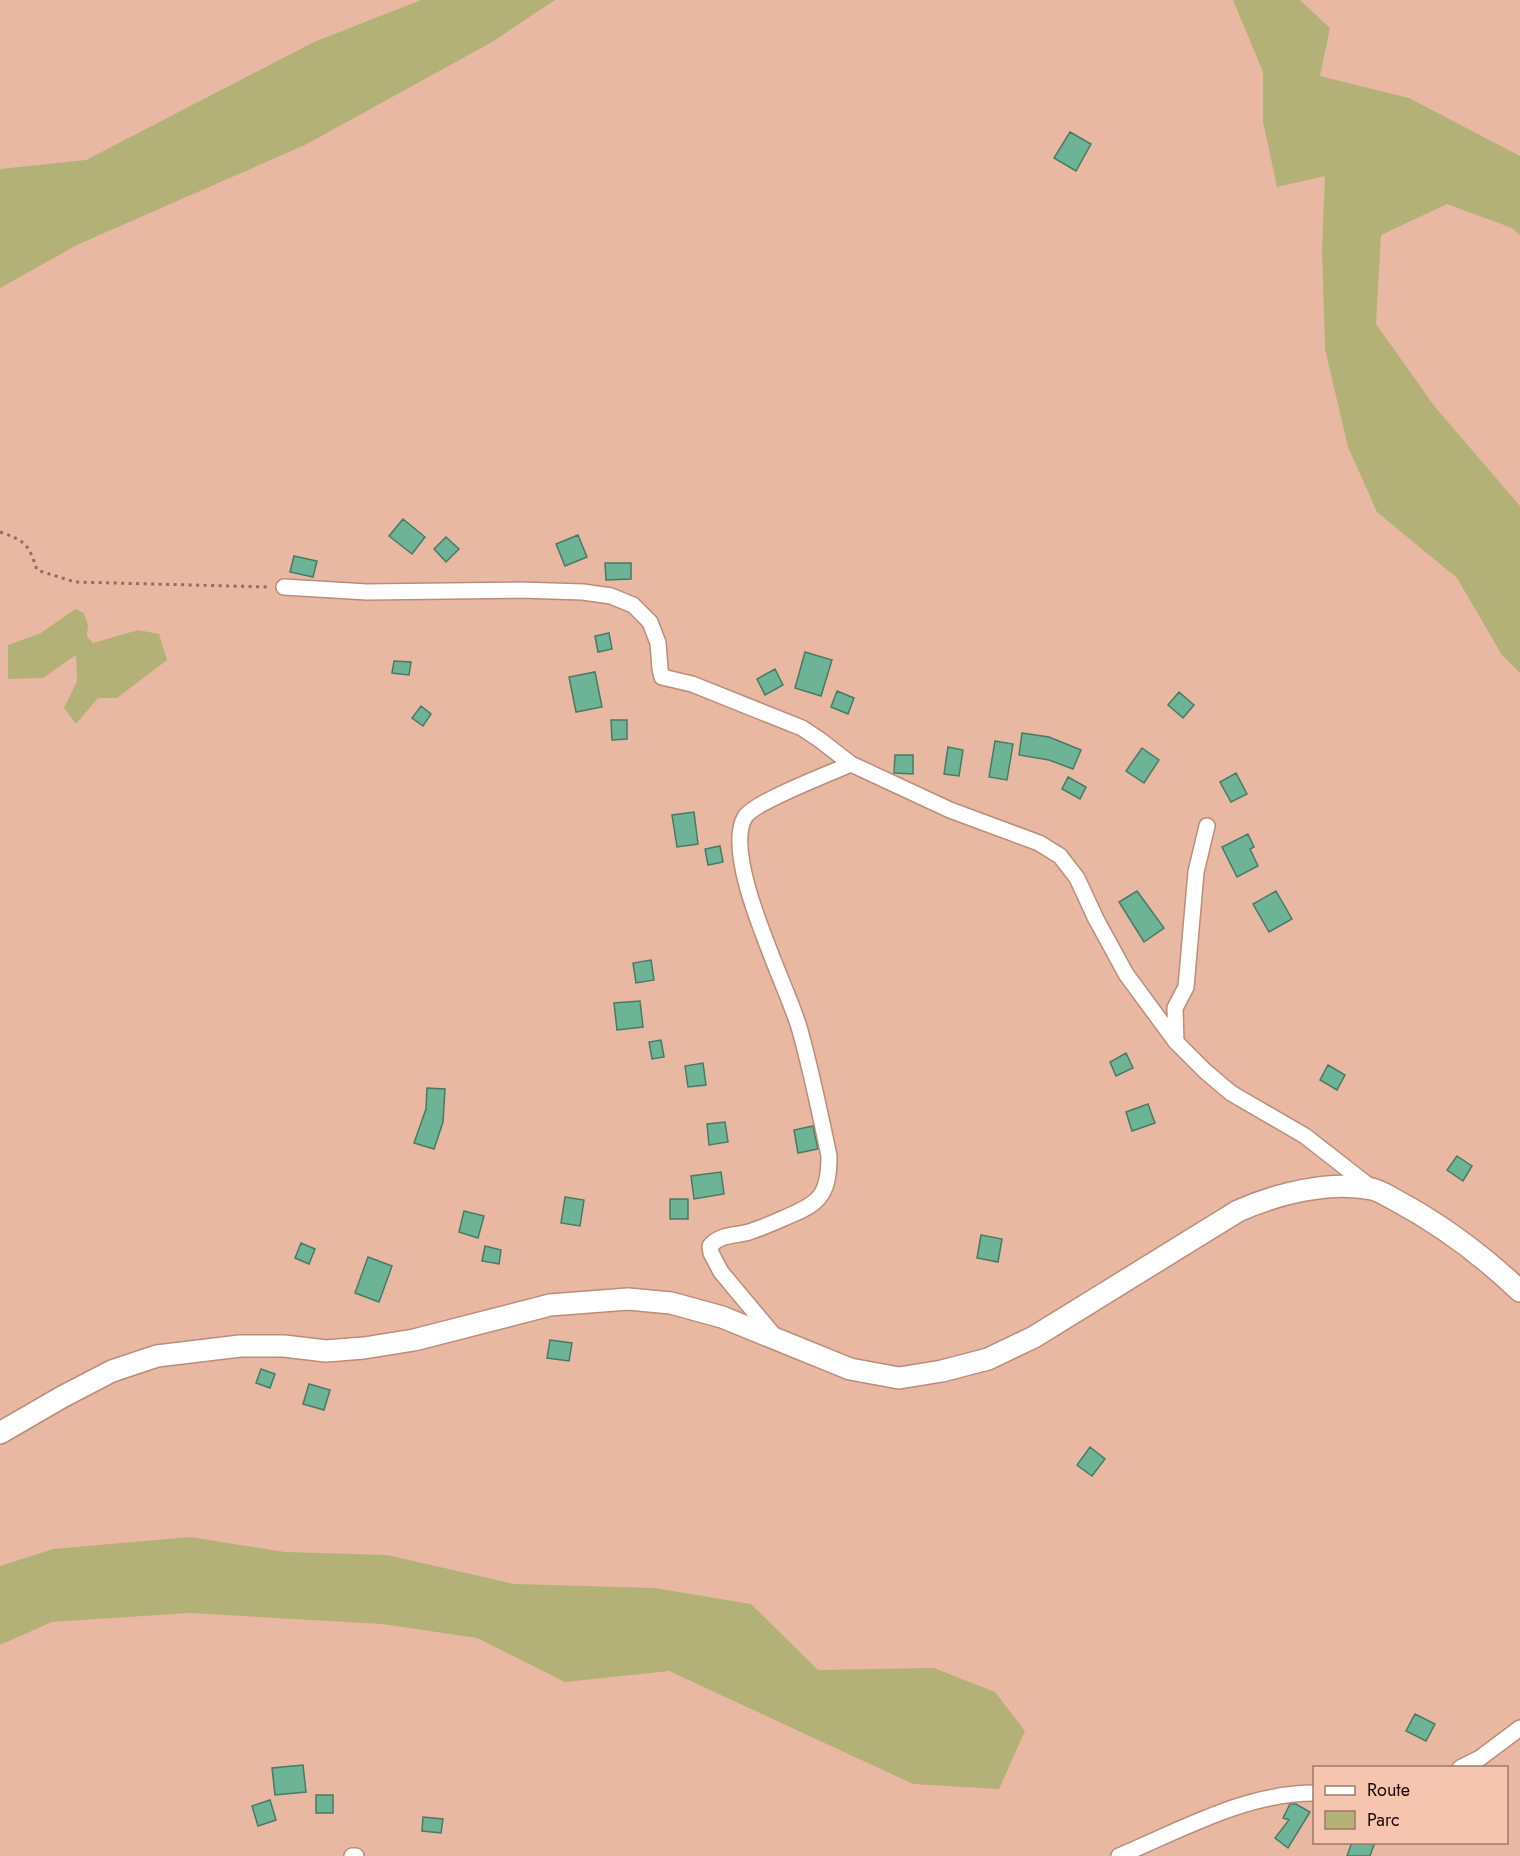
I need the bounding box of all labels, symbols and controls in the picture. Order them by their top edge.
legend [1313,1766,1508,1844]
text: Route [1367,1777,1410,1803]
text: Parc [1367,1807,1400,1833]

